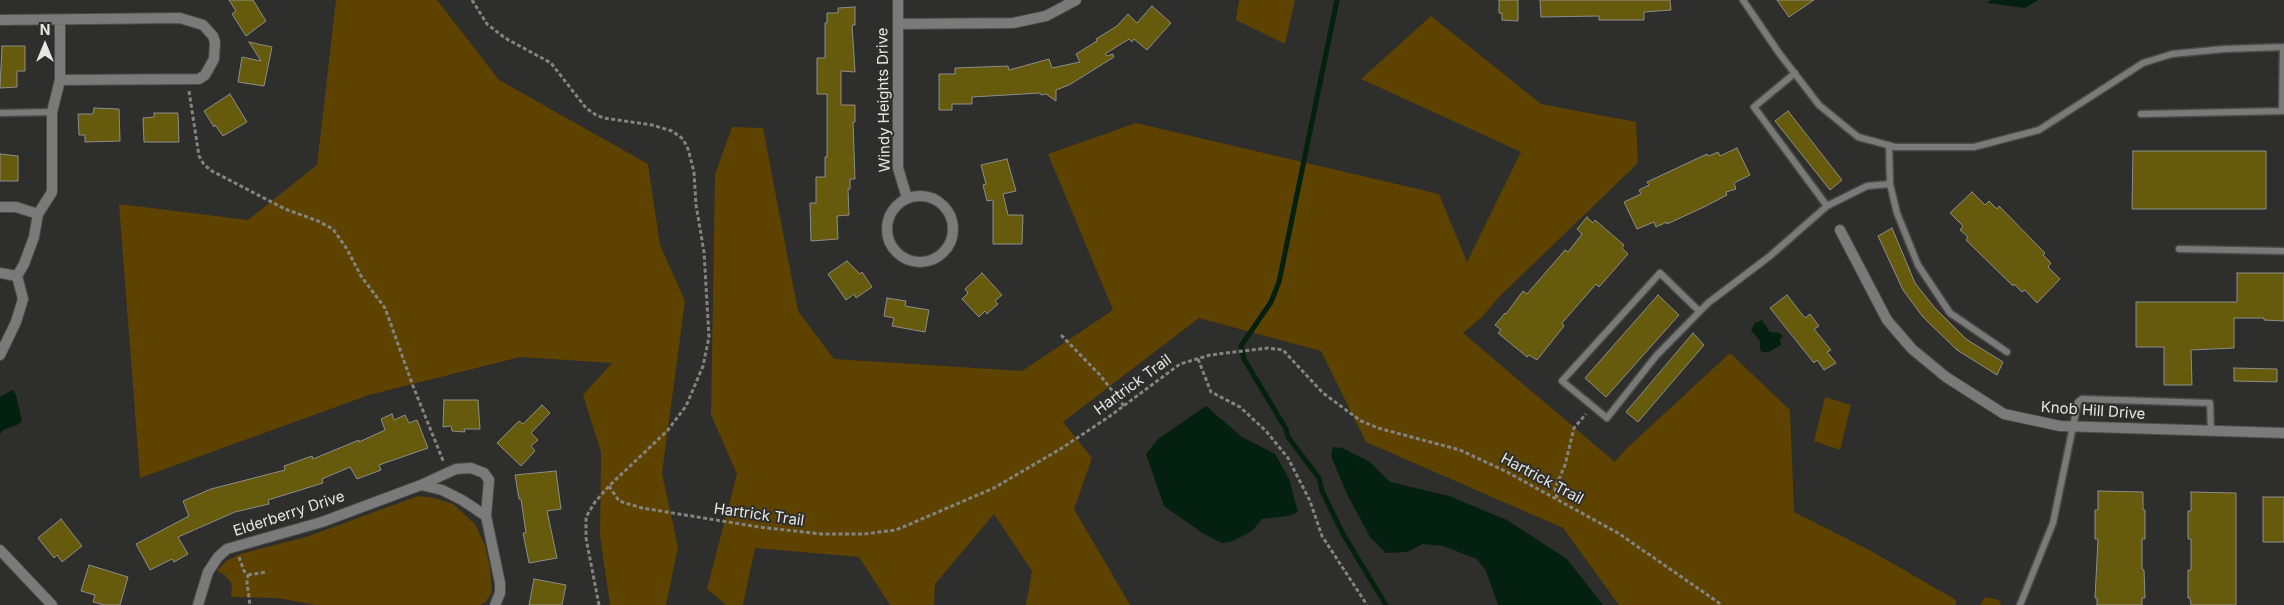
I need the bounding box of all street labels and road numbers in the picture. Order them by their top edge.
street label: Windy Heights Drive [874,27,894,173]
street label: Hartrick Trail [1091,351,1175,419]
street label: Knob Hill Drive [2040,398,2146,424]
street label: Hartrick Trail [1498,450,1586,508]
street label: Elderberry Drive [231,488,347,540]
street label: Hartrick Trail [713,500,805,530]

